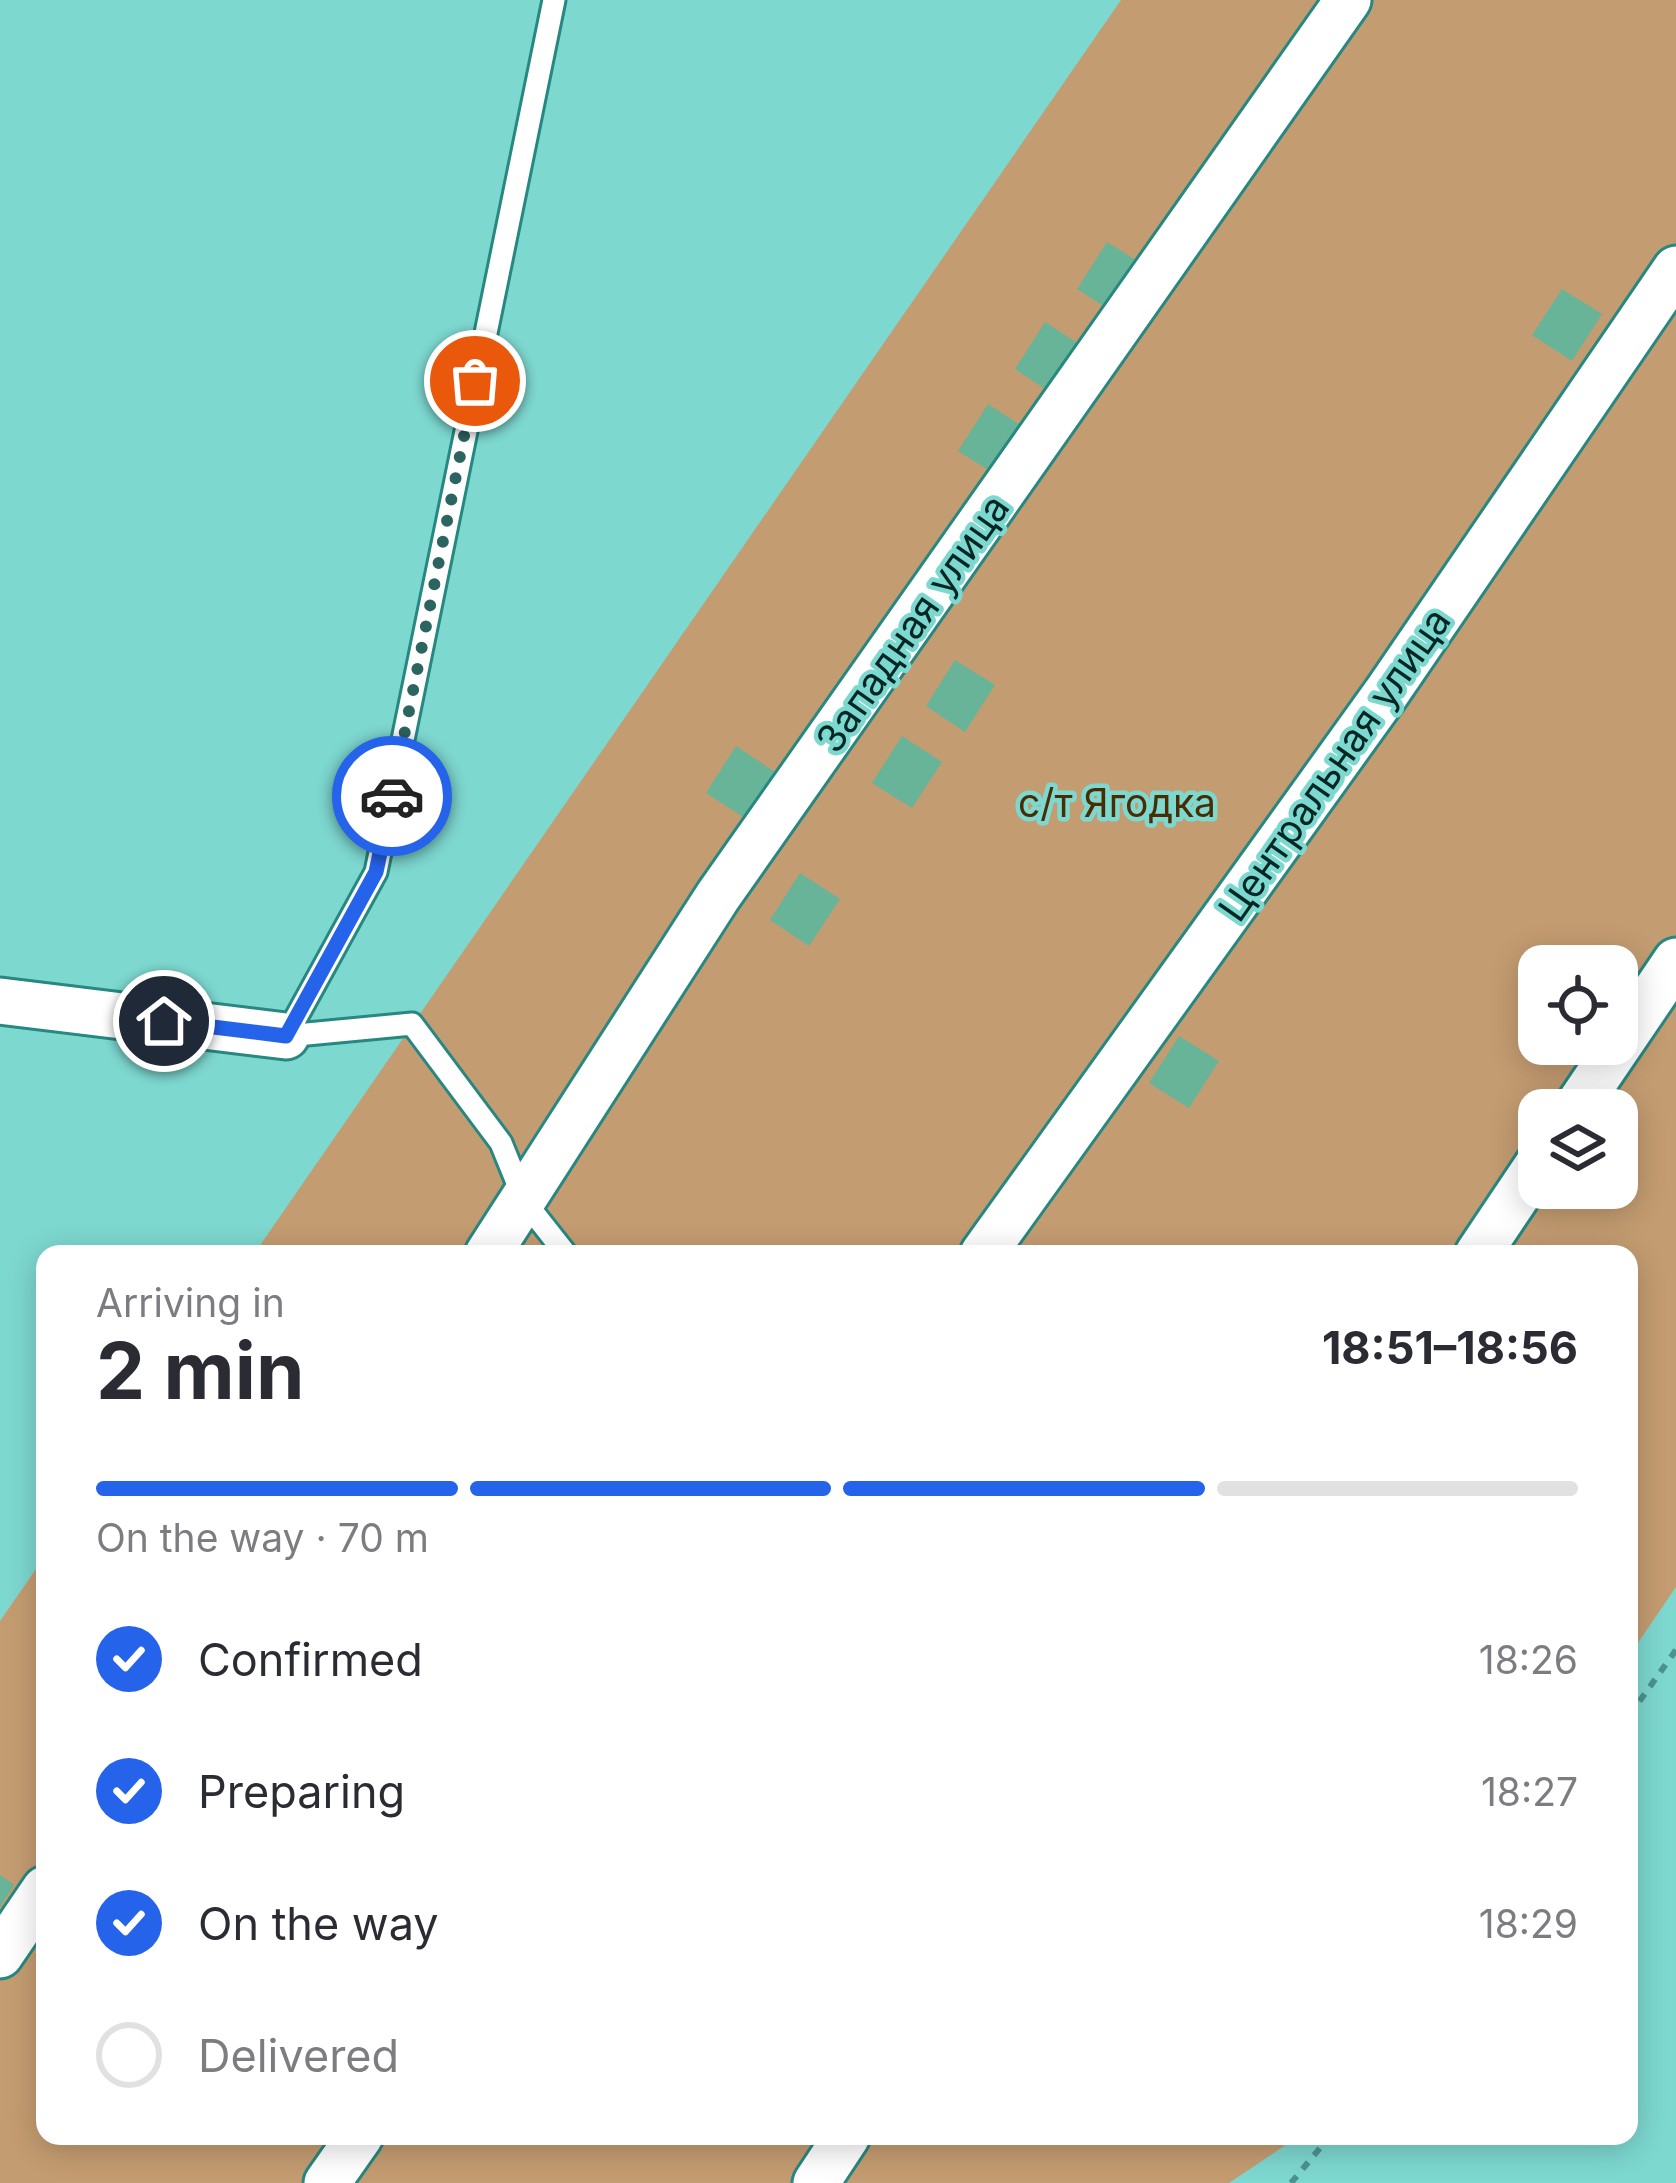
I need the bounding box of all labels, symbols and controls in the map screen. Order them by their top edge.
pin [424,330,526,432]
icon: bag [442,348,508,414]
street label: Западная улица [806,485,1018,761]
street label: Центральная улица [1208,598,1460,930]
courier [332,736,452,856]
icon: car [359,763,425,829]
park label: с/т Ягодка [1018,779,1216,826]
map controls [1518,945,1638,1209]
button: locate [1518,945,1638,1065]
pin [113,970,215,1072]
icon: home [131,988,197,1054]
button: layers [1518,1089,1638,1209]
text: Arriving in [96,1279,285,1326]
text: 18:51–18:56 [1322,1320,1578,1375]
text: 2 min [96,1323,304,1418]
text: On the way · 70 m [96,1514,429,1561]
icon: check [96,1626,162,1692]
text: Confirmed [198,1632,423,1687]
text: 18:26 [1479,1636,1578,1683]
icon: check [96,1758,162,1824]
text: Preparing [198,1764,405,1819]
text: 18:27 [1481,1768,1578,1815]
icon: check [96,1890,162,1956]
text: On the way [198,1896,439,1951]
text: 18:29 [1479,1900,1578,1947]
text: Delivered [198,2028,399,2083]

